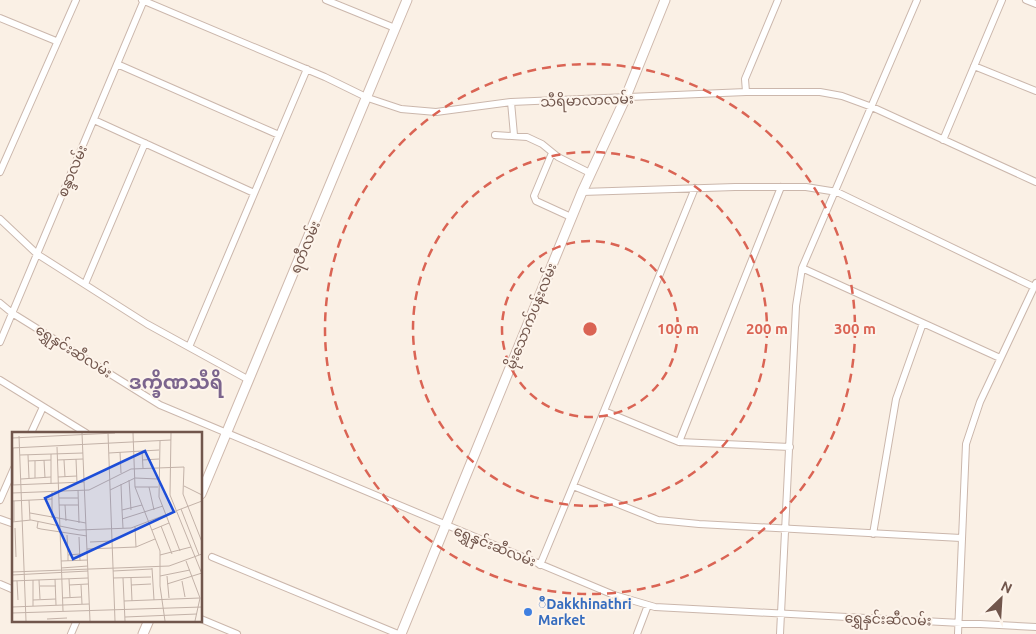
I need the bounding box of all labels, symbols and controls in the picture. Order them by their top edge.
street label: သီရိမာလာလမ်း [540,88,634,114]
street label: စန္ဒာလမ်း [52,142,94,201]
street label: ရတီလမ်း [285,218,327,277]
street label: မိုးသောက်ပန်းလမ်း [501,260,563,373]
street label: ရွှေနှင်းဆီလမ်း [31,319,116,384]
centre of rings [581,320,599,338]
text: 100 m [657,320,699,337]
text: 200 m [746,320,788,337]
text: 300 m [834,320,876,337]
district label: ဒက္ခိဏသီရိ [129,369,224,398]
inset map [12,432,202,622]
street label: ရွှေနှင်းဆီလမ်း [450,520,539,573]
north arrow [976,574,1026,624]
text: N [998,578,1015,597]
place label: ီDakkhinathri Market [538,595,632,628]
marker: ီDakkhinathri Market [522,606,534,618]
street label: ရွှေနှင်းဆီလမ်း [844,607,932,633]

